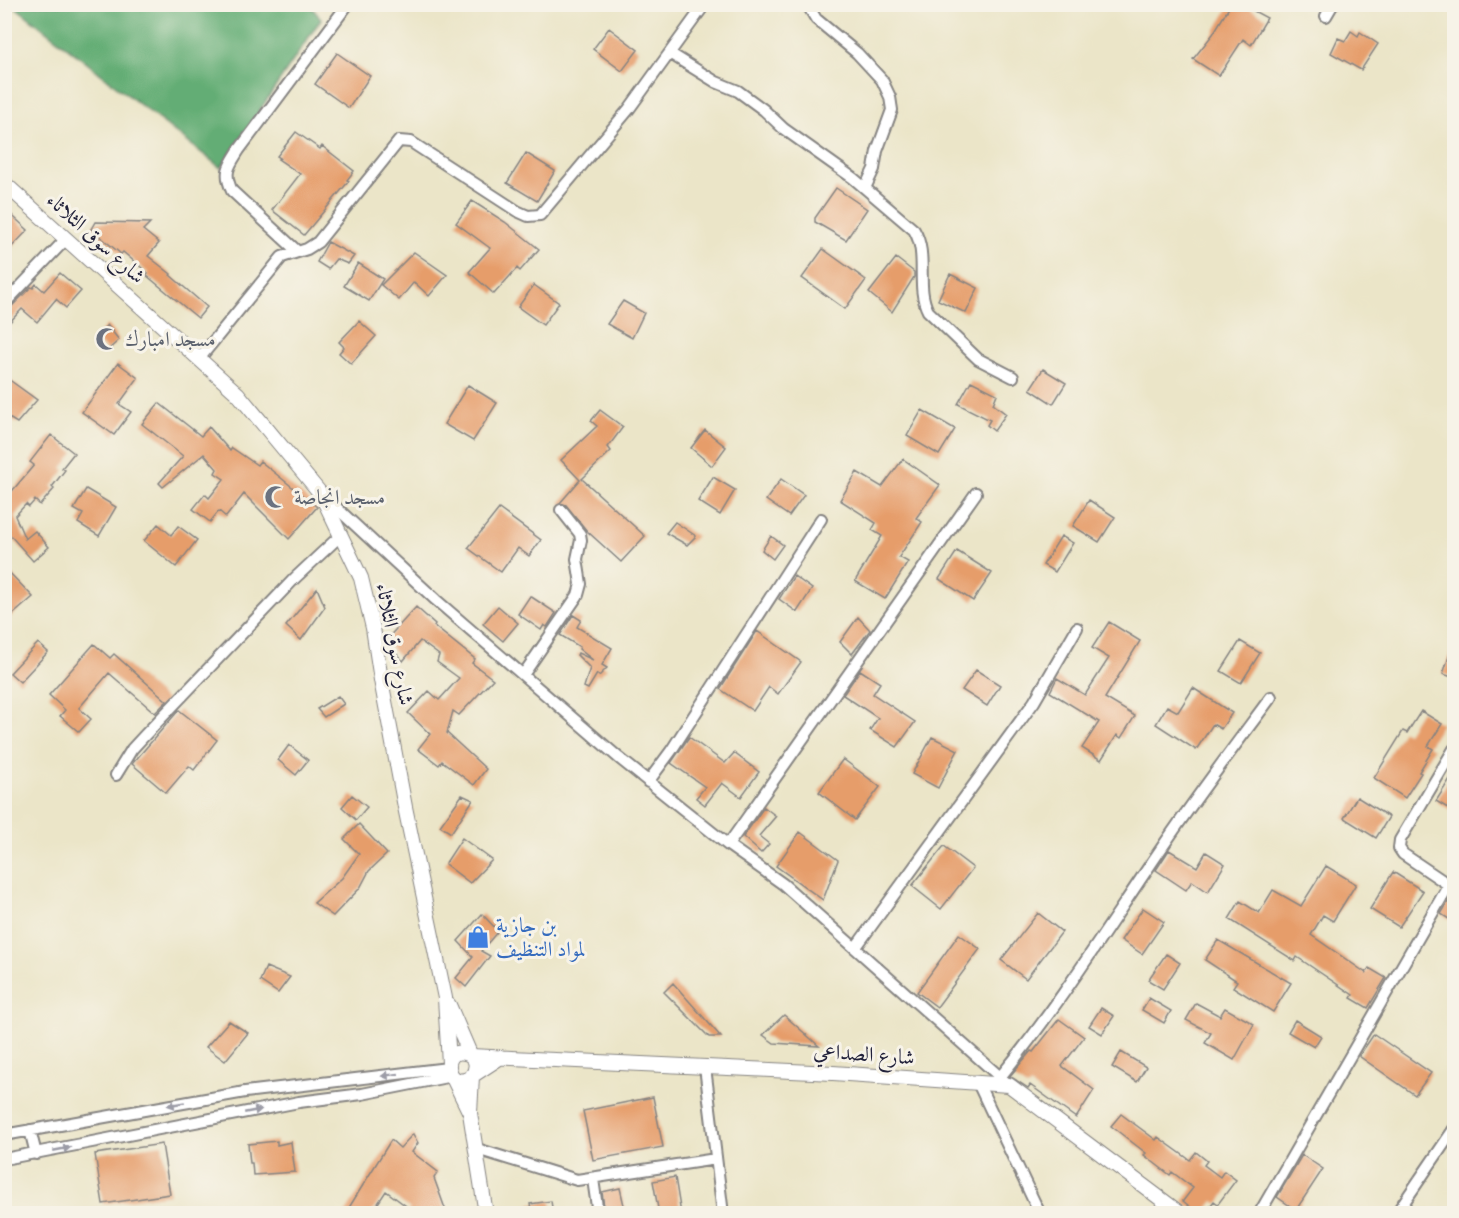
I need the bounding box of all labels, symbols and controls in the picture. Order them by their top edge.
street label: شارع سوق الثلاثاء [38,185,153,293]
place label: مسجد امبارك [125,323,216,354]
mosque icon: مسجد امبارك [94,326,120,352]
place label: مسجد انجاصة [294,481,385,512]
mosque icon: مسجد انجاصة [263,484,289,510]
street label: شارع سوق الثلاثاء [366,580,423,708]
place label: بن جازية لمواد التنظيف [496,909,586,964]
shop icon: بن جازية لمواد التنظيف [465,924,491,950]
street label: شارع الصداعي [812,1035,916,1075]
one-way arrow [381,1070,400,1080]
one-way arrow [167,1100,186,1109]
one-way arrow [244,1106,263,1115]
one-way arrow [53,1144,72,1153]

